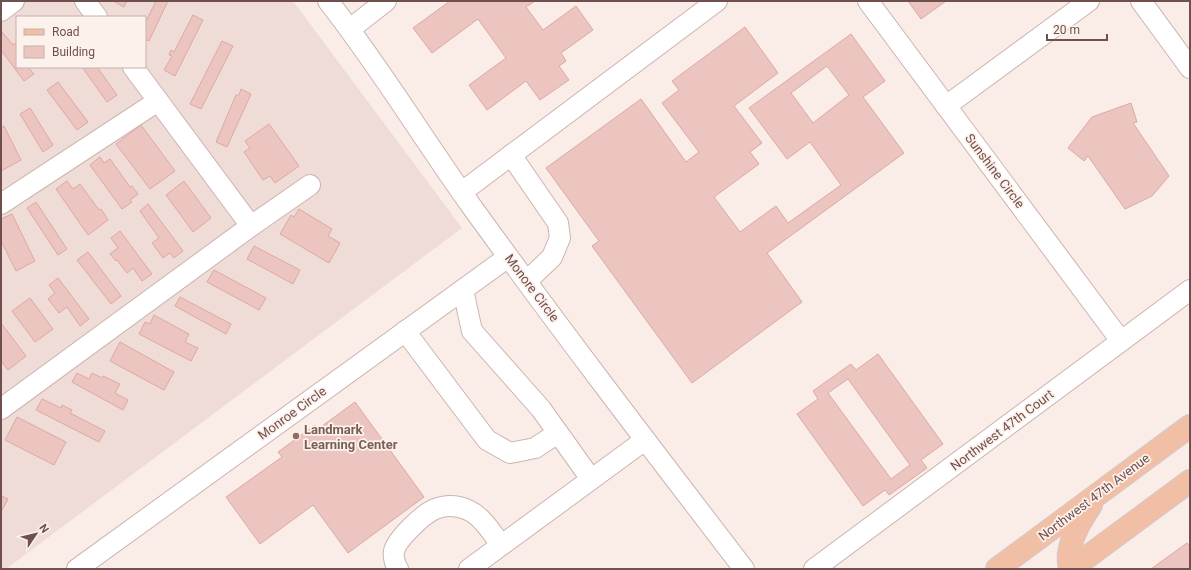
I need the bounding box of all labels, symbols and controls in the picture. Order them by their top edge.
legend [16,16,146,68]
scale bar [1047,16,1107,42]
text: 20 m [1053,23,1080,37]
text: Road [52,25,80,39]
text: Building [52,45,95,59]
street label: Sunshine Circle [962,131,1028,211]
street label: Monore Circle [502,251,562,325]
street label: Monroe Circle [255,383,329,443]
street label: Northwest 47th Court [948,386,1056,474]
place label: Landmark Learning Center [304,422,398,452]
marker: Landmark Learning Center [291,431,301,441]
street label: Northwest 47th Avenue [1035,450,1153,544]
north arrow [16,514,56,554]
text: N [36,522,51,536]

